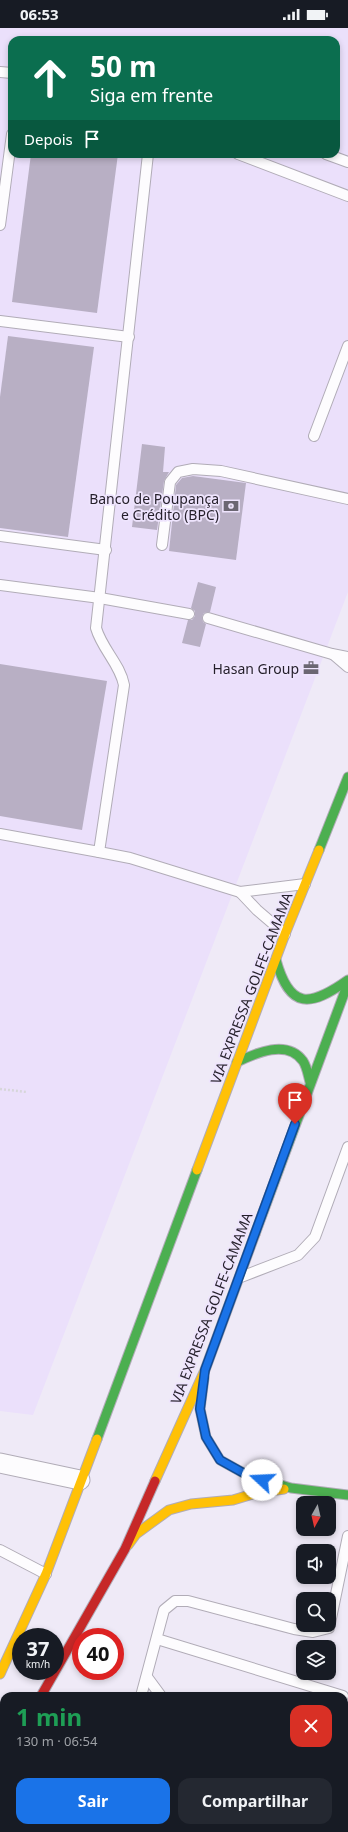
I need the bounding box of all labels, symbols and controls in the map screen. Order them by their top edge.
text: 06:53 [20,4,59,24]
text: 50 m [90,47,157,85]
icon: ahead [24,52,76,104]
text: Siga em frente [90,83,213,107]
icon: arrive [81,128,103,150]
text: Depois [24,129,73,149]
place label: Banco de Poupança e Crédito (BPC) [89,489,219,524]
bank icon: Banco de Poupança e Crédito (BPC) [222,497,240,515]
place label: Hasan Group [212,659,299,678]
office icon: Hasan Group [302,659,320,677]
street label: VIA EXPRESSA GOLFE-CAMAMA [206,889,296,1087]
pin [278,1083,312,1124]
icon: arrive [284,1089,306,1111]
street label: VIA EXPRESSA GOLFE-CAMAMA [166,1209,256,1407]
position arrow [241,1459,283,1501]
north arrow [296,1496,336,1536]
map controls [296,1496,336,1680]
button: sound [296,1544,336,1584]
button: search [296,1592,336,1632]
speed limit sign: 40 [72,1628,124,1680]
text: 37 [27,1635,49,1662]
button: layers [296,1640,336,1680]
text: km/h [26,1657,50,1671]
text: 1 min [16,1700,82,1733]
button: close [290,1705,332,1747]
text: 130 m · 06:54 [16,1732,97,1750]
button: Sair [16,1778,170,1824]
button: Compartilhar [178,1778,332,1824]

